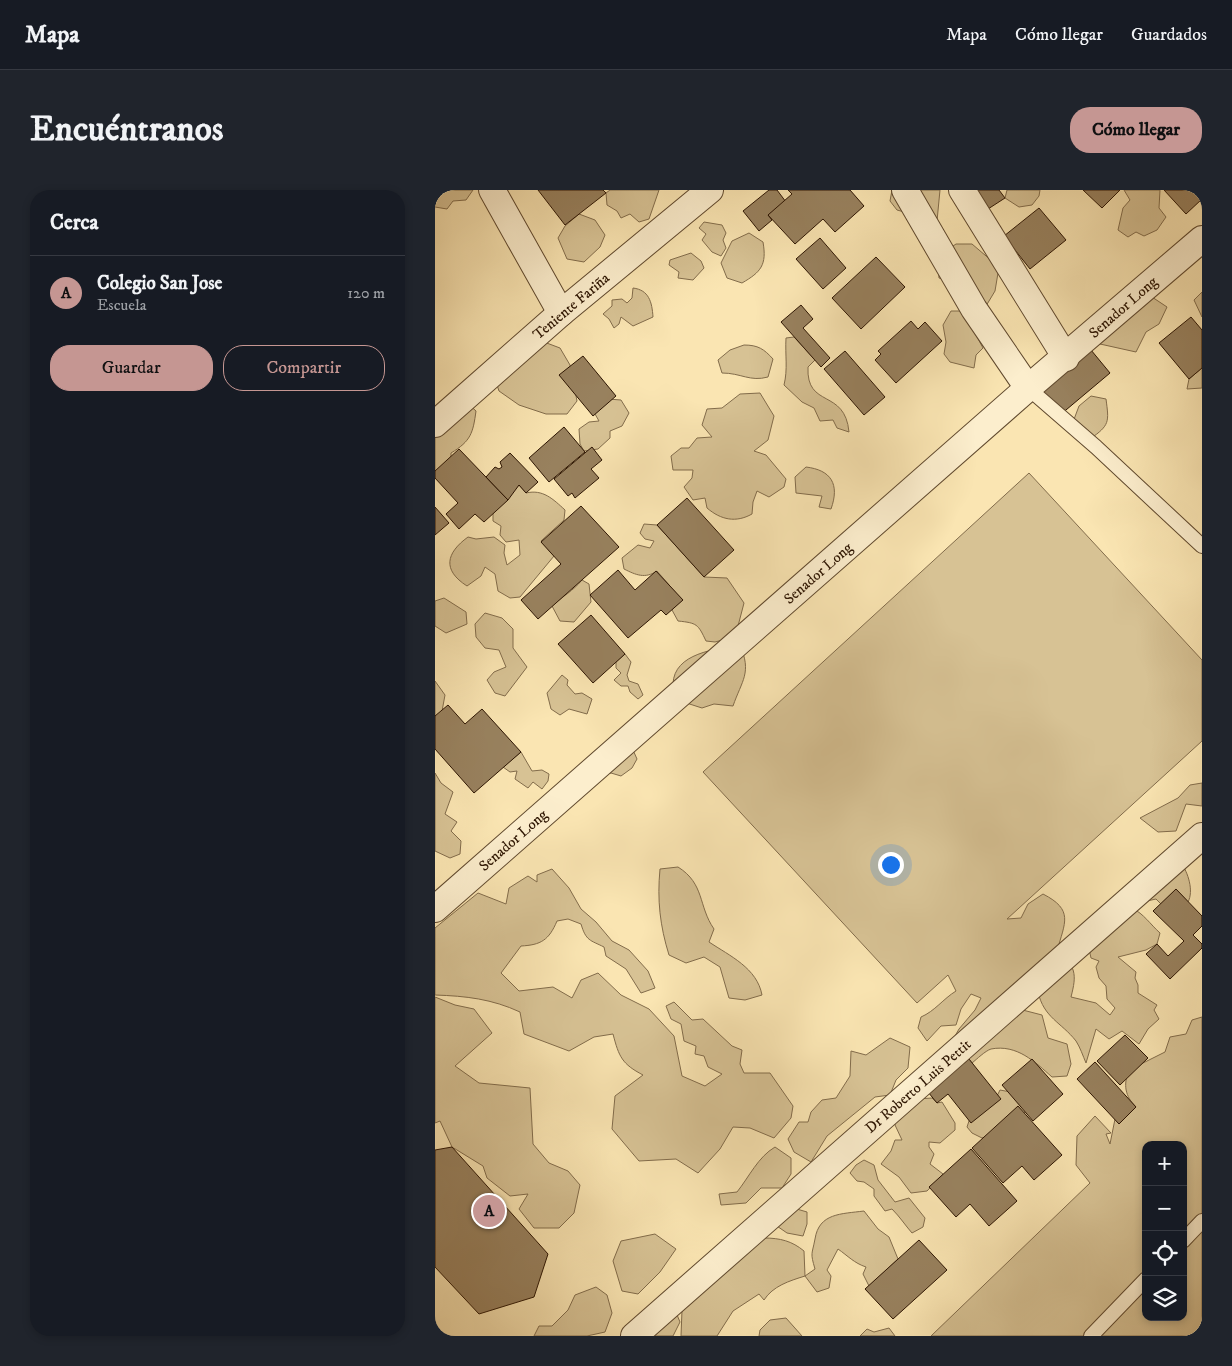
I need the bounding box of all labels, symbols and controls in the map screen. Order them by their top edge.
text: Mapa [25,20,79,50]
text: Mapa [946,24,987,46]
text: Cómo llegar [1015,24,1103,46]
text: Guardados [1131,24,1207,46]
button: Cómo llegar [1070,107,1202,153]
text: Encuéntranos [30,108,224,152]
text: Cerca [50,210,98,236]
street label: Teniente Fariña [529,268,614,344]
text: Colegio San Jose [97,272,222,295]
street label: Senador Long [1085,272,1162,342]
text: A [61,283,71,303]
text: 120 m [347,283,385,303]
text: Escuela [97,295,147,315]
button: Guardar [50,345,213,391]
button: Compartir [223,345,385,391]
street label: Senador Long [780,538,857,608]
street label: Senador Long [475,805,552,875]
your location [878,852,904,878]
street label: Dr Roberto Luis Pettit [861,1035,975,1138]
map controls [1142,1141,1187,1321]
button: + [1142,1141,1187,1186]
button: − [1142,1186,1187,1231]
pin: A [473,1192,505,1230]
button: locate [1142,1231,1187,1276]
button: layers [1142,1276,1187,1321]

